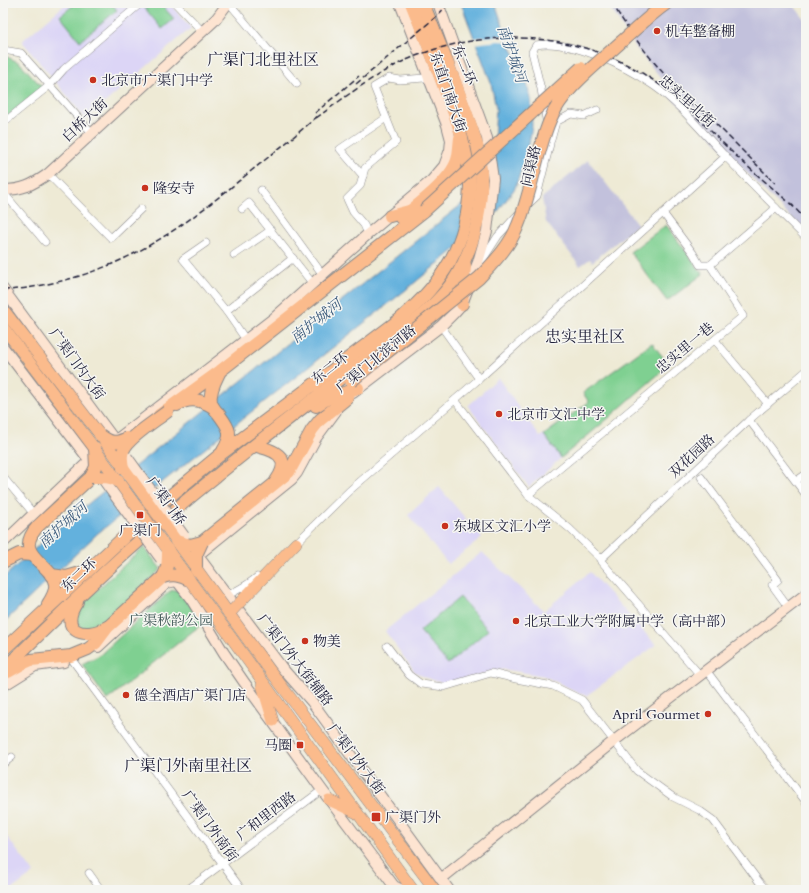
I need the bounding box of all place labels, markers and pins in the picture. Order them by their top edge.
place label: 机车整备棚 [665,22,735,41]
marker: 机车整备棚 [652,26,662,36]
place label: 北京市广渠门中学 [101,71,213,90]
marker: 北京市广渠门中学 [88,75,98,85]
place label: 隆安寺 [153,179,195,198]
marker: 隆安寺 [140,183,150,193]
place label: 北京市文汇中学 [507,405,605,424]
marker: 北京市文汇中学 [494,409,504,419]
marker: 广渠门 [135,510,145,520]
place label: 东城区文汇小学 [453,517,551,536]
place label: 广渠门 [119,521,161,540]
marker: 东城区文汇小学 [440,521,450,531]
place label: 北京工业大学附属中学（高中部） [524,612,734,631]
marker: 北京工业大学附属中学（高中部） [511,616,521,626]
place label: 物美 [313,632,341,651]
marker: 物美 [300,636,310,646]
place label: 德全酒店广渠门店 [134,686,246,705]
marker: 德全酒店广渠门店 [121,690,131,700]
place label: April Gourmet [612,705,701,724]
marker: April Gourmet [703,709,713,719]
place label: 马圈 [264,736,292,755]
marker: 马圈 [295,740,305,750]
place label: 广渠门外 [385,808,441,827]
marker: 广渠门外 [370,811,382,823]

